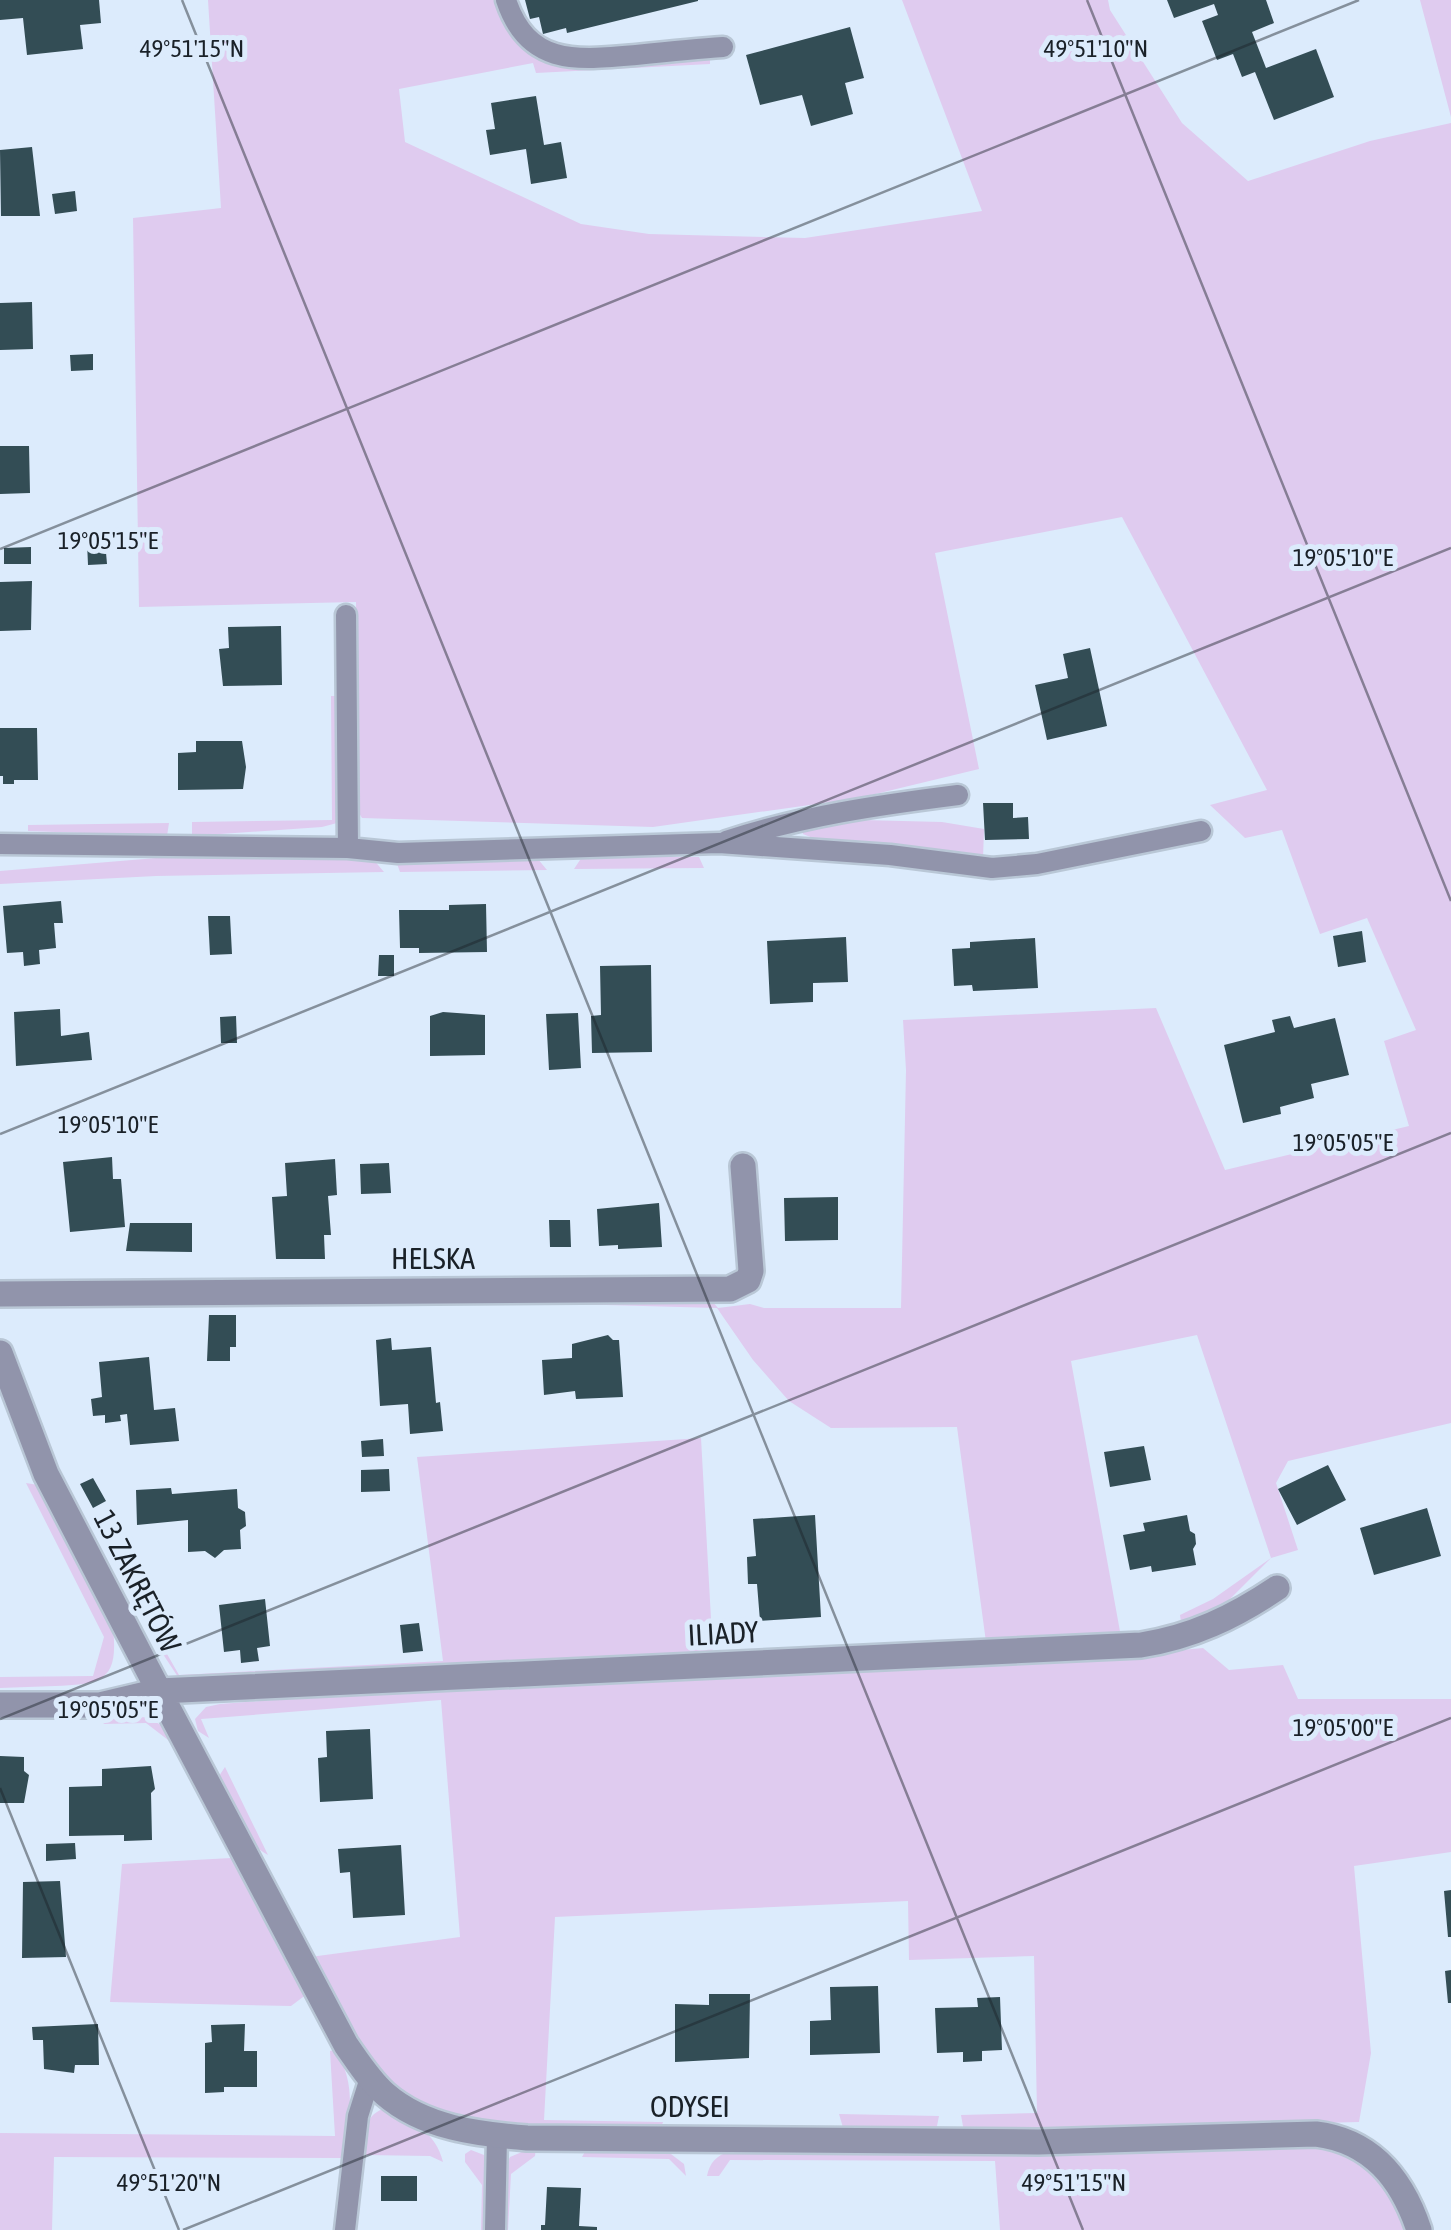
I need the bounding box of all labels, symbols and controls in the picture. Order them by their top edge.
text: 49°51'15"N [140,34,244,62]
text: 49°51'10"N [1044,34,1148,62]
text: 19°05'15"E [58,526,158,554]
text: 19°05'10"E [1293,543,1393,571]
text: 19°05'10"E [58,1110,158,1138]
text: 19°05'05"E [1293,1128,1393,1156]
street label: HELSKA [391,1241,475,1275]
street label: 13 ZAKRĘTÓW [88,1504,188,1658]
street label: ILIADY [687,1614,760,1652]
text: 19°05'05"E [58,1695,158,1723]
text: 19°05'00"E [1293,1713,1393,1741]
street label: ODYSEI [650,2089,730,2123]
text: 49°51'20"N [117,2168,221,2196]
text: 49°51'15"N [1022,2168,1126,2196]

